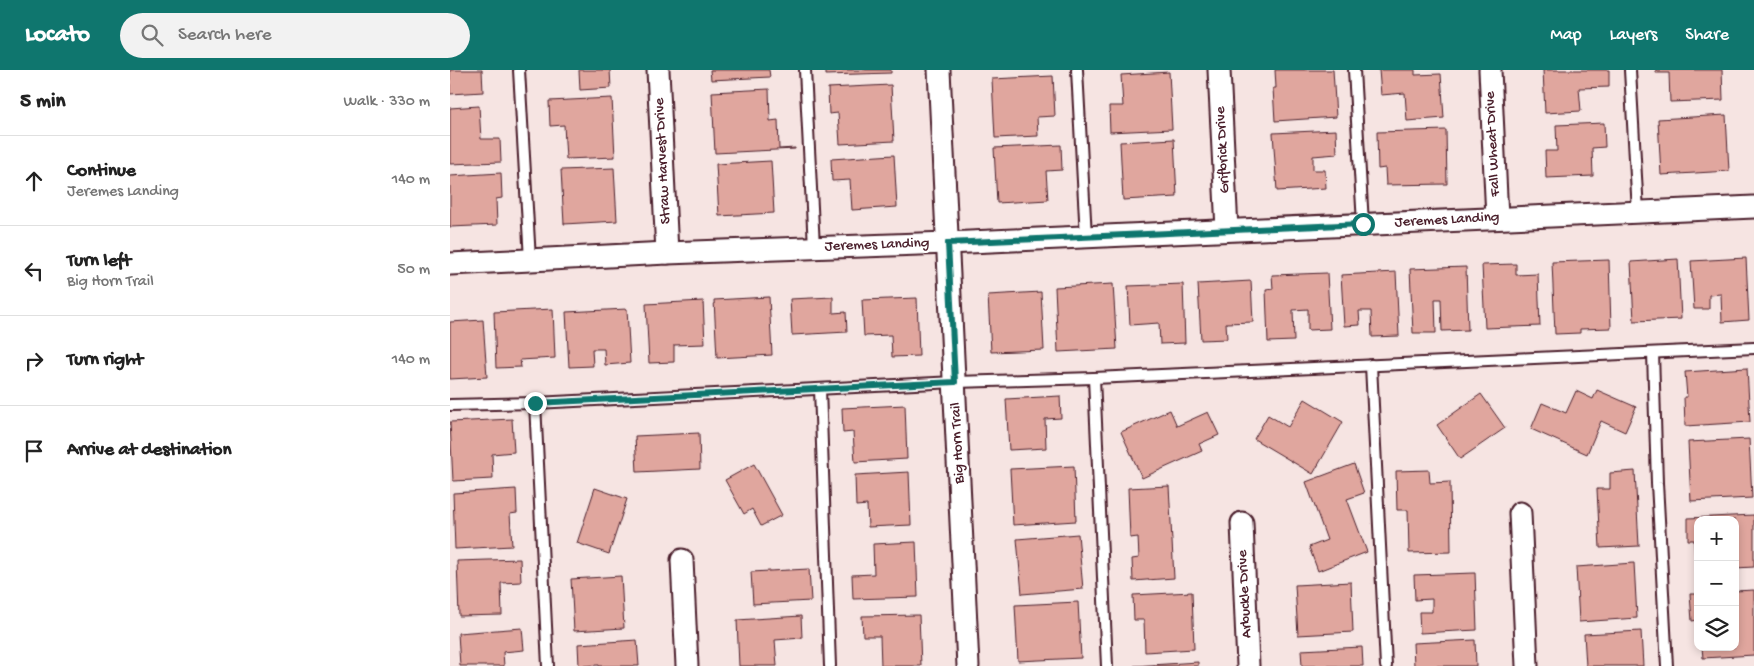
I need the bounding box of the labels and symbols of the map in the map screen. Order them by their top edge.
street label: Fall Wheat Drive [1481,91,1505,198]
street label: Straw Harvest Drive [651,97,675,225]
street label: Grifbrick Drive [1212,106,1234,194]
street label: Jeremes Landing [1394,208,1500,232]
route start [1352,213,1375,236]
street label: Jeremes Landing [824,234,930,256]
route end [524,392,547,415]
street label: Big Horn Trail [947,402,969,485]
street label: Arbuckle Drive [1234,549,1256,639]

